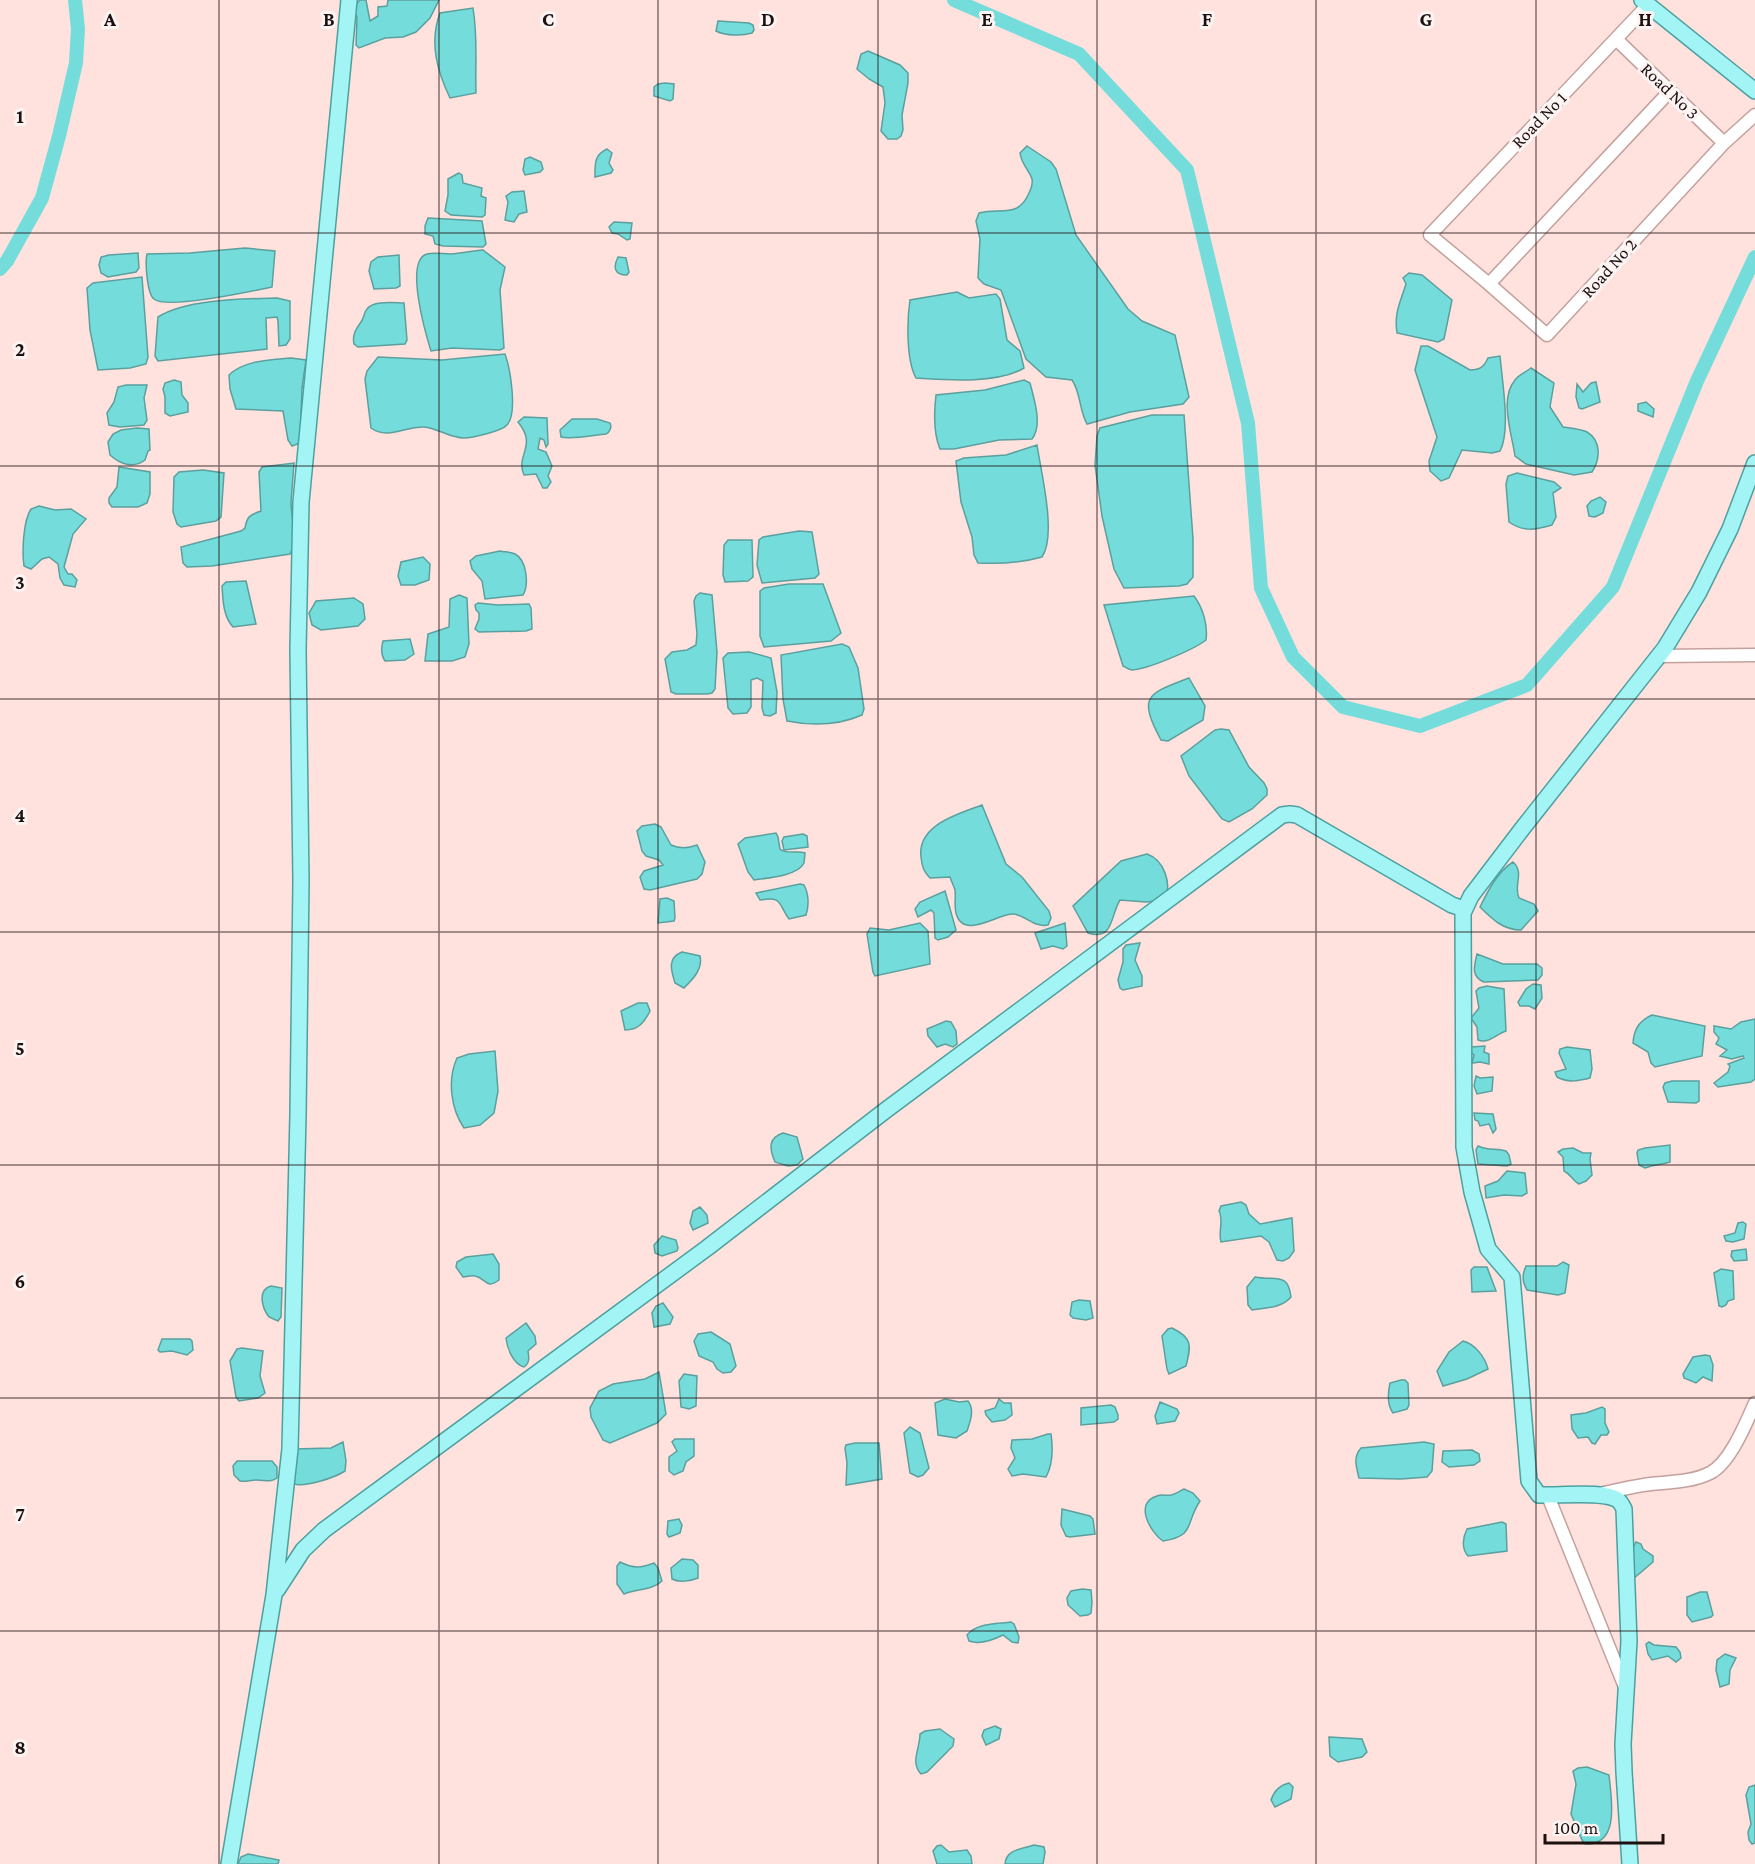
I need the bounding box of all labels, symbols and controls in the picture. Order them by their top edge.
text: A [103,8,117,30]
text: B [323,8,335,30]
text: C [542,8,554,30]
text: D [761,8,775,30]
text: E [981,8,993,30]
text: F [1202,8,1213,30]
text: G [1420,8,1433,30]
text: H [1638,8,1652,30]
street label: Road No 3 [1637,59,1703,123]
street label: Road No 1 [1508,88,1570,152]
text: 1 [16,105,24,127]
street label: Road No 2 [1577,234,1641,302]
text: 2 [15,338,25,360]
text: 3 [15,571,25,593]
text: 4 [15,804,26,826]
text: 5 [15,1037,25,1059]
text: 6 [15,1270,25,1292]
text: 7 [15,1503,25,1525]
text: 8 [14,1736,26,1758]
scale bar [1545,1807,1664,1845]
text: 100 m [1554,1818,1599,1838]

